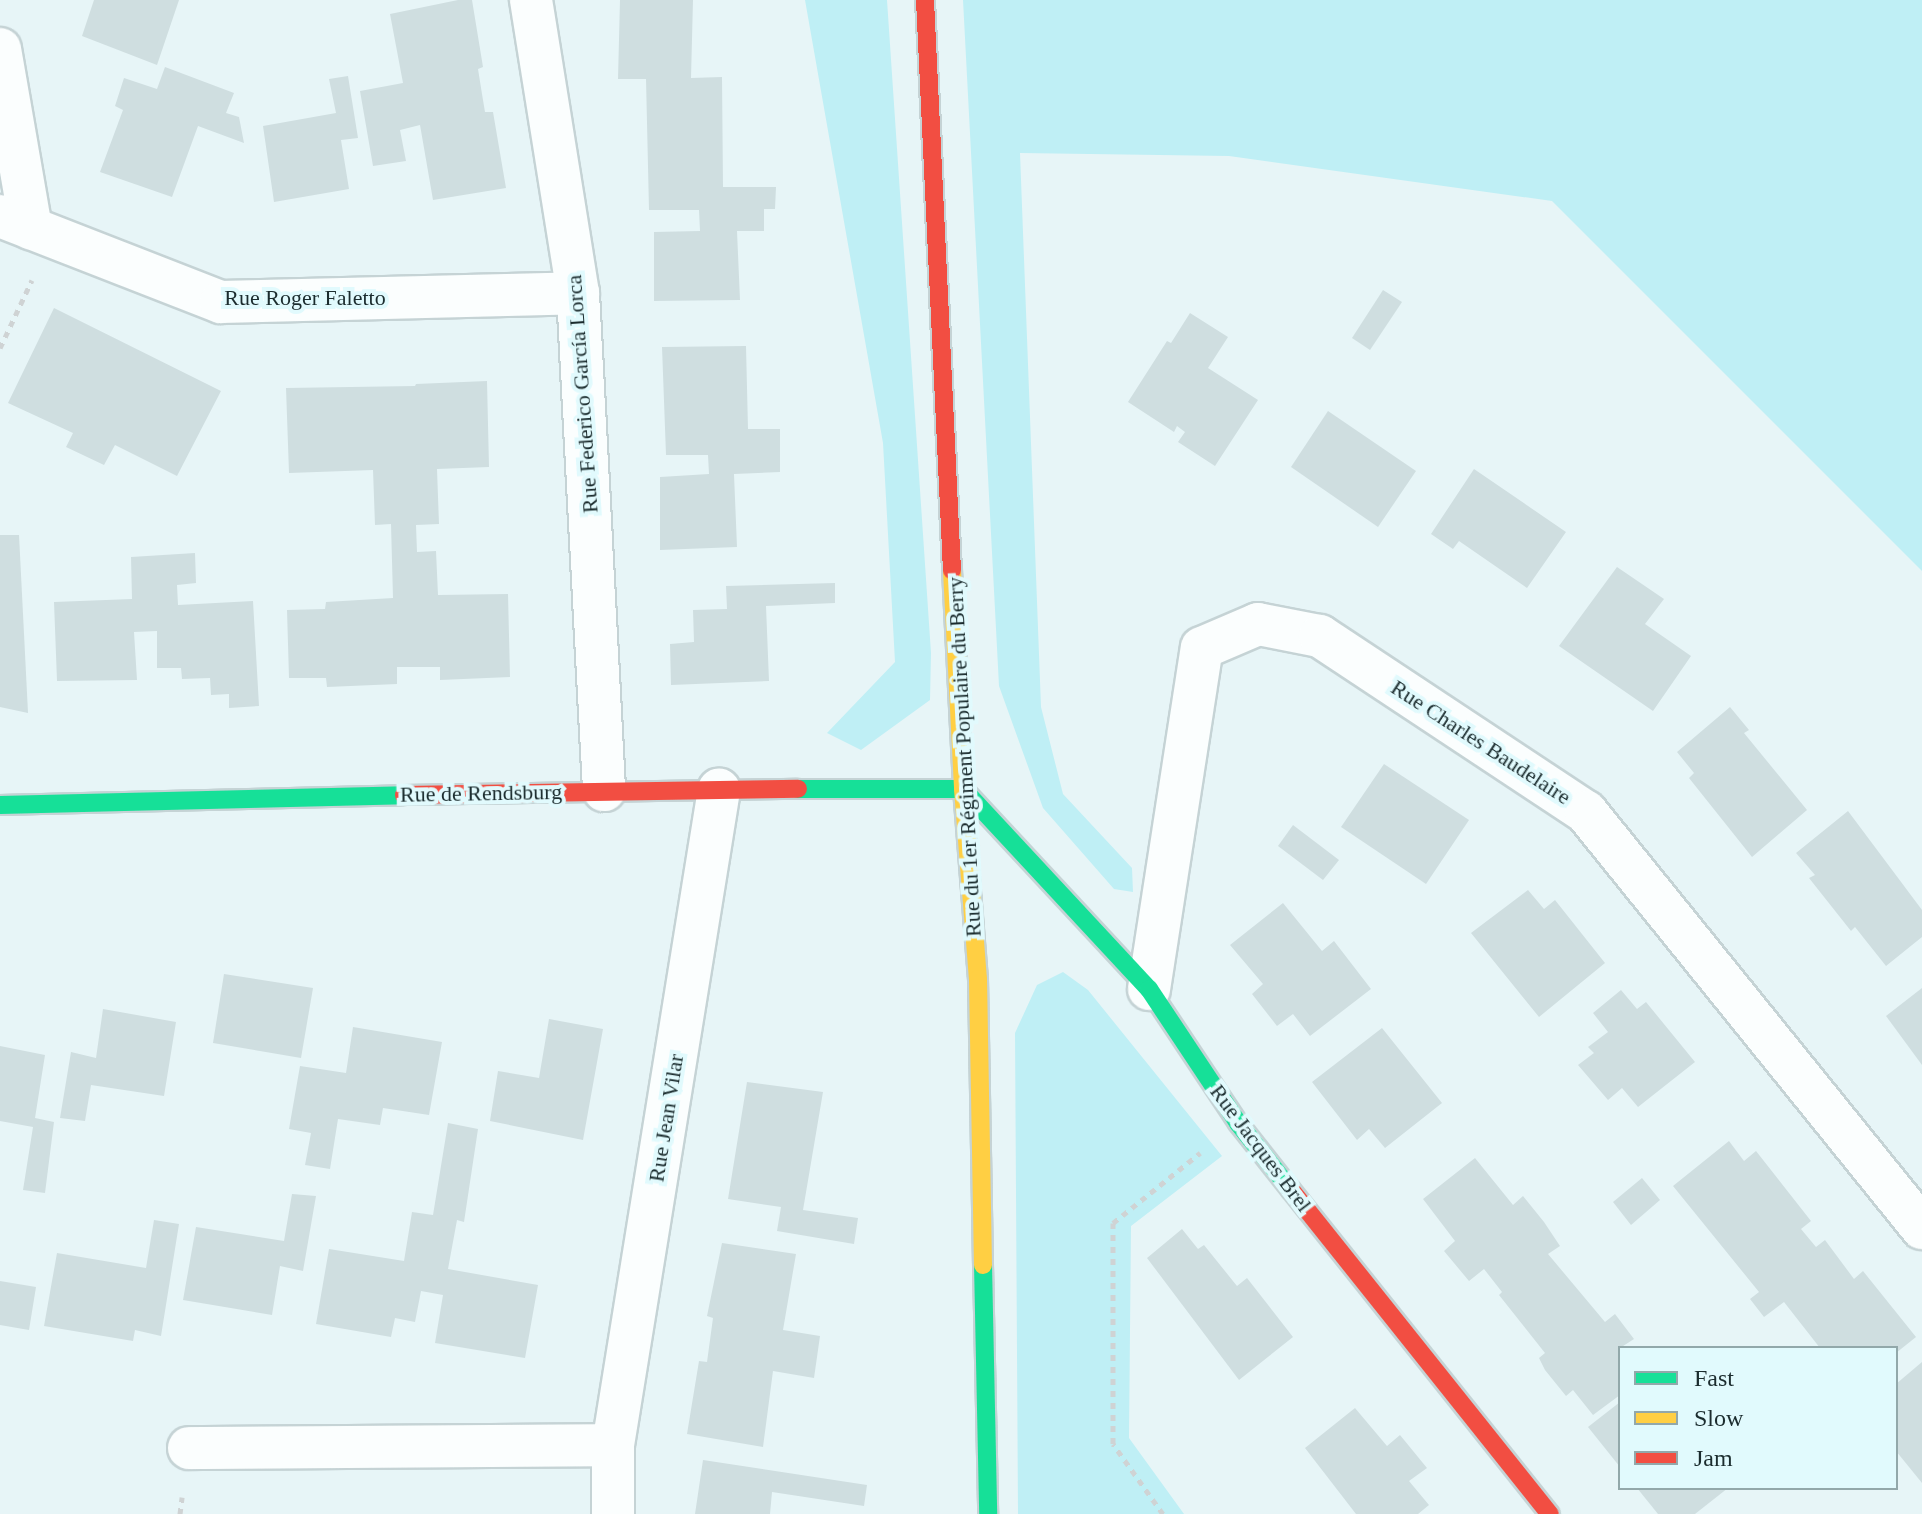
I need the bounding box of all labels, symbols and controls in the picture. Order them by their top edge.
street label: Rue Federico García Lorca [561,274,603,514]
street label: Rue Roger Faletto [224,285,386,311]
street label: Rue du 1er Régiment Populaire du Berry [941,576,987,938]
street label: Rue Charles Baudelaire [1386,674,1576,810]
street label: Rue de Rendsburg [400,778,562,808]
street label: Rue Jean Vilar [643,1052,689,1184]
street label: Rue Jacques Brel [1204,1079,1318,1217]
legend [1618,1346,1898,1490]
text: Fast [1694,1365,1734,1391]
text: Slow [1694,1405,1743,1431]
text: Jam [1694,1445,1733,1471]

